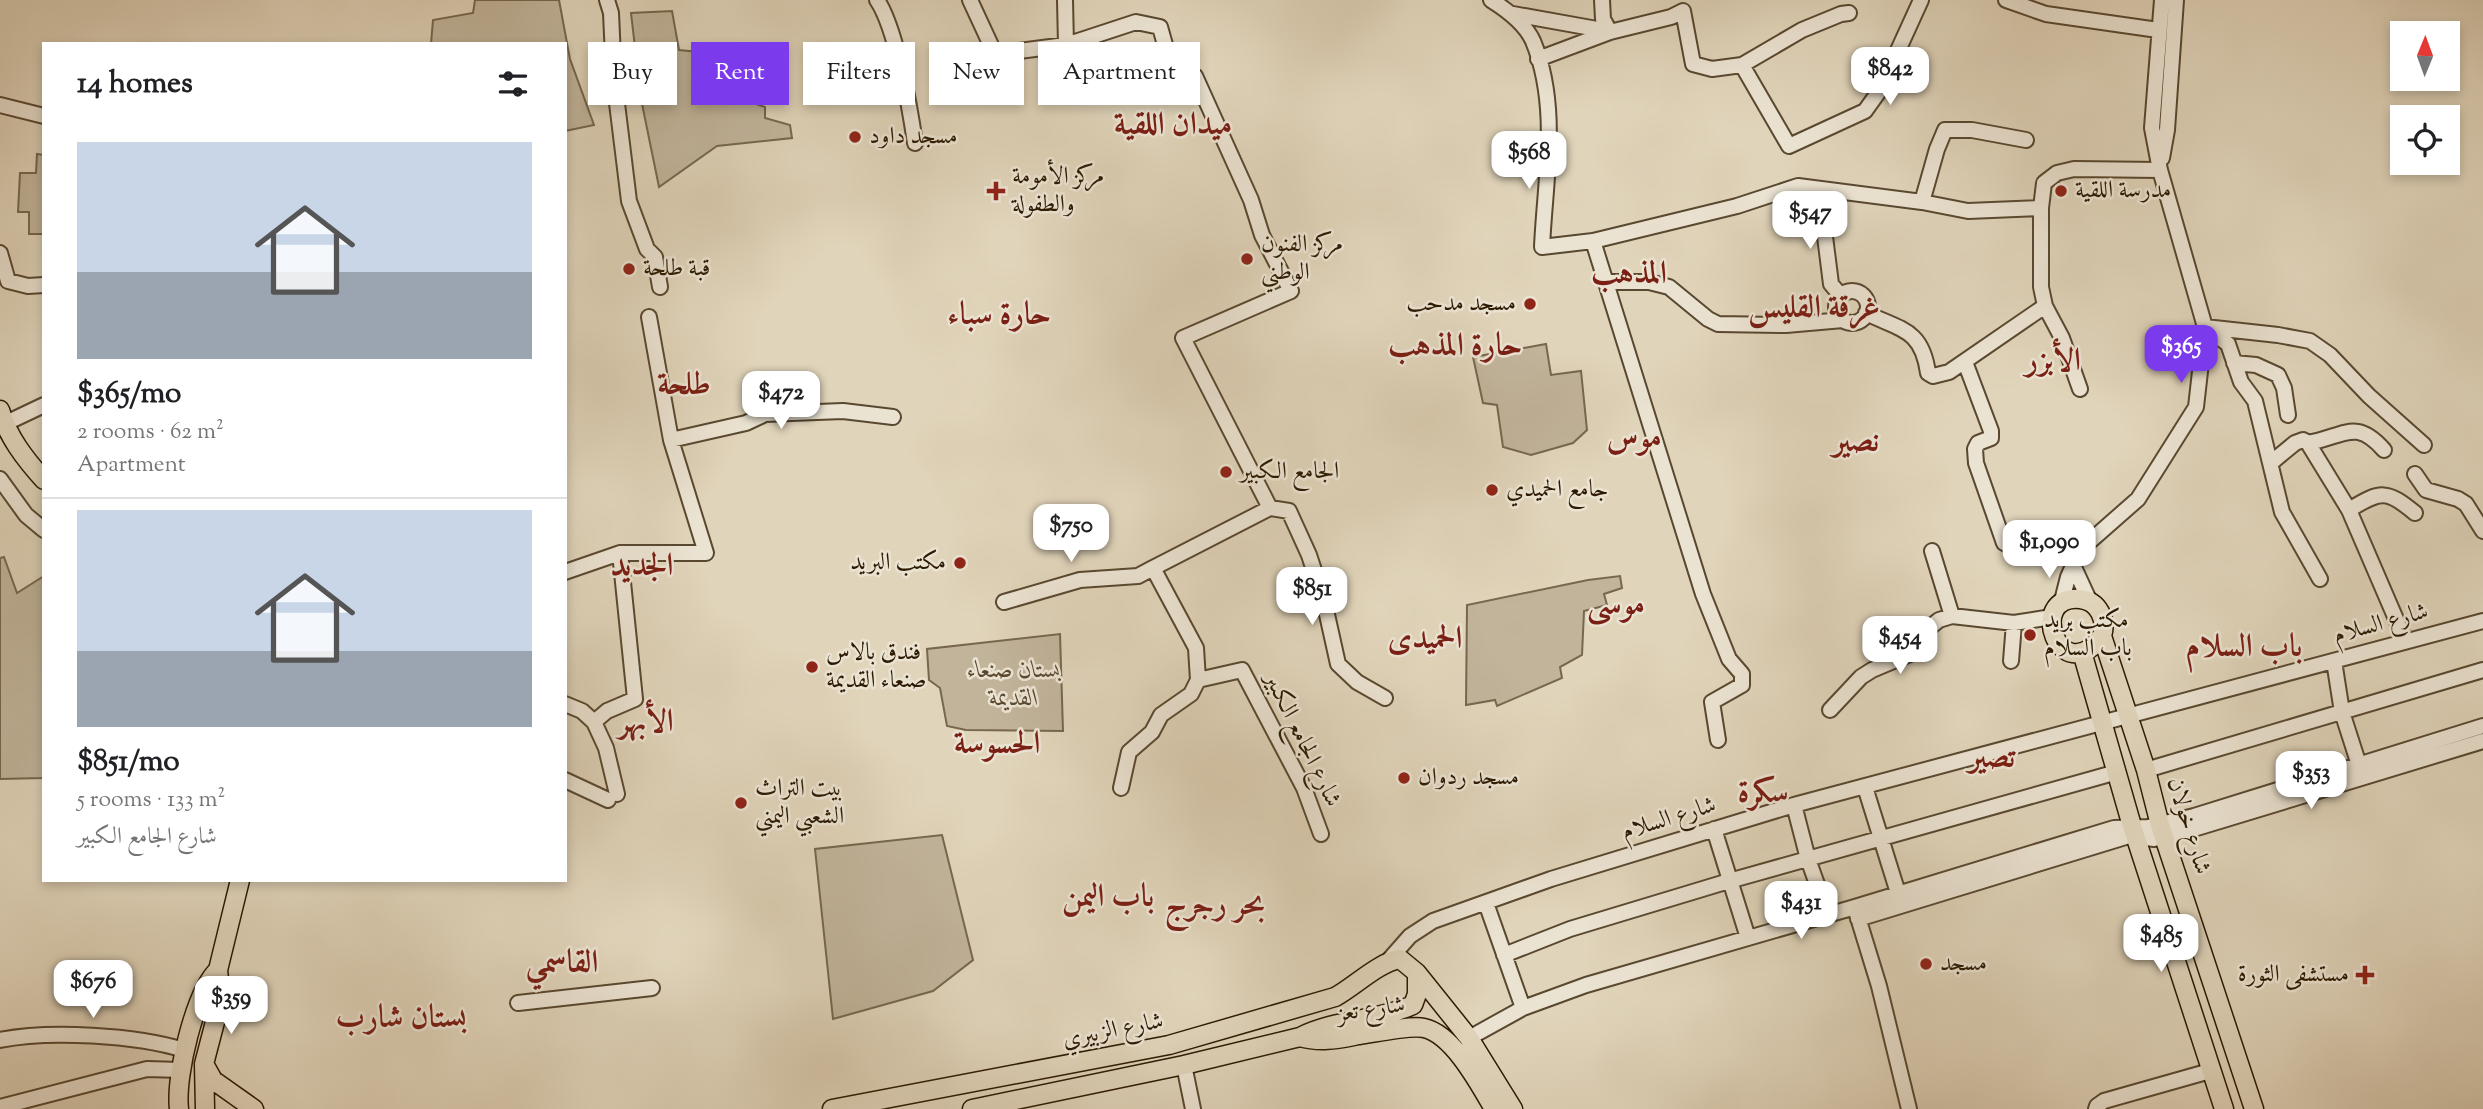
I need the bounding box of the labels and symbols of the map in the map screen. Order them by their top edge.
north arrow [2390,21,2460,91]
pin: $842 [1849,48,1931,107]
district label: ميدان اللقية [1114,103,1232,149]
place label: مسجد داود [869,120,958,154]
marker: مسجد داود [847,129,863,145]
pin: $568 [1488,132,1570,191]
place label: مركز الأمومة والطفولة [1011,159,1104,222]
place label: مدرسة اللقية [2075,174,2171,208]
marker: مركز الأمومة والطفولة [986,181,1006,201]
marker: مدرسة اللقية [2053,183,2069,199]
pin: $547 [1769,191,1851,251]
place label: مركز الفنون الوطني [1261,228,1343,293]
marker: مركز الفنون الوطني [1239,251,1255,267]
place label: قبة طلحة [643,252,710,286]
district label: المذهب [1591,252,1667,298]
marker: قبة طلحة [621,261,637,277]
district label: غرقة القليس [1748,286,1880,332]
place label: مسجد مدحب [1406,287,1516,321]
district label: حارة سباء [947,293,1051,339]
marker: مسجد مدحب [1522,296,1538,312]
district label: حارة المذهب [1388,324,1522,370]
pin: $365 [2140,326,2222,385]
district label: الأبزر [2022,338,2081,385]
district label: طلحة [657,363,711,409]
pin: $472 [740,372,822,431]
district label: موس [1606,416,1662,462]
district label: نصير [1829,420,1879,466]
place label: الجامع الكبير [1237,455,1339,492]
marker: الجامع الكبير [1218,464,1234,480]
place label: جامع الحميدي [1506,473,1609,510]
marker: جامع الحميدي [1484,482,1500,498]
pin: $750 [1030,504,1112,564]
pin: $1,090 [1992,520,2106,580]
district label: الجديد [610,544,674,590]
place label: مكتب البريد [850,546,946,580]
marker: مكتب البريد [952,555,968,571]
pin: $851 [1271,568,1353,627]
district label: موسى [1587,583,1645,629]
street label: شارع السلام [2330,595,2433,655]
place label: مكتب بريد باب السلام [2044,604,2132,668]
pin: $454 [1859,616,1941,676]
district label: الحميدى [1387,617,1463,663]
district label: باب السلام [2185,625,2303,673]
marker: مكتب بريد باب السلام [2022,627,2038,643]
place label: فندق بالاس صنعاء القديمة [826,636,927,698]
park label: بستان صنعاء القديمة [967,654,1061,716]
marker: فندق بالاس صنعاء القديمة [804,659,820,675]
street label: شارع الجامع الكبير [1251,664,1349,814]
district label: الأبهر [615,699,674,746]
district label: الحسوسة [954,722,1040,768]
district label: تصير [1965,736,2016,782]
pin: $353 [2270,752,2352,811]
place label: مسجد ردوان [1418,761,1519,795]
marker: مسجد ردوان [1396,770,1412,786]
district label: سكرة [1737,771,1789,817]
place label: بيت التراث الشعبي اليمني [755,772,844,837]
street label: شارع خولان [2156,773,2219,879]
street label: شارع السلام [1618,789,1721,851]
marker: بيت التراث الشعبي اليمني [733,795,749,811]
district label: باب اليمن [1062,875,1154,921]
pin: $431 [1760,881,1842,941]
district label: بحر رجرج [1165,883,1265,932]
pin: $485 [2120,914,2202,974]
district label: القاسمي [525,941,599,991]
place label: مسجد [1940,947,1987,981]
marker: مسجد [1918,956,1934,972]
place label: مستشفى الثورة [2238,958,2349,992]
pin: $676 [52,960,134,1020]
marker: مستشفى الثورة [2355,965,2375,985]
pin: $359 [190,976,272,1036]
street label: شارع تعز [1332,988,1407,1033]
district label: بستان شارب [336,996,467,1042]
street label: شارع الزبيري [1060,1005,1167,1058]

